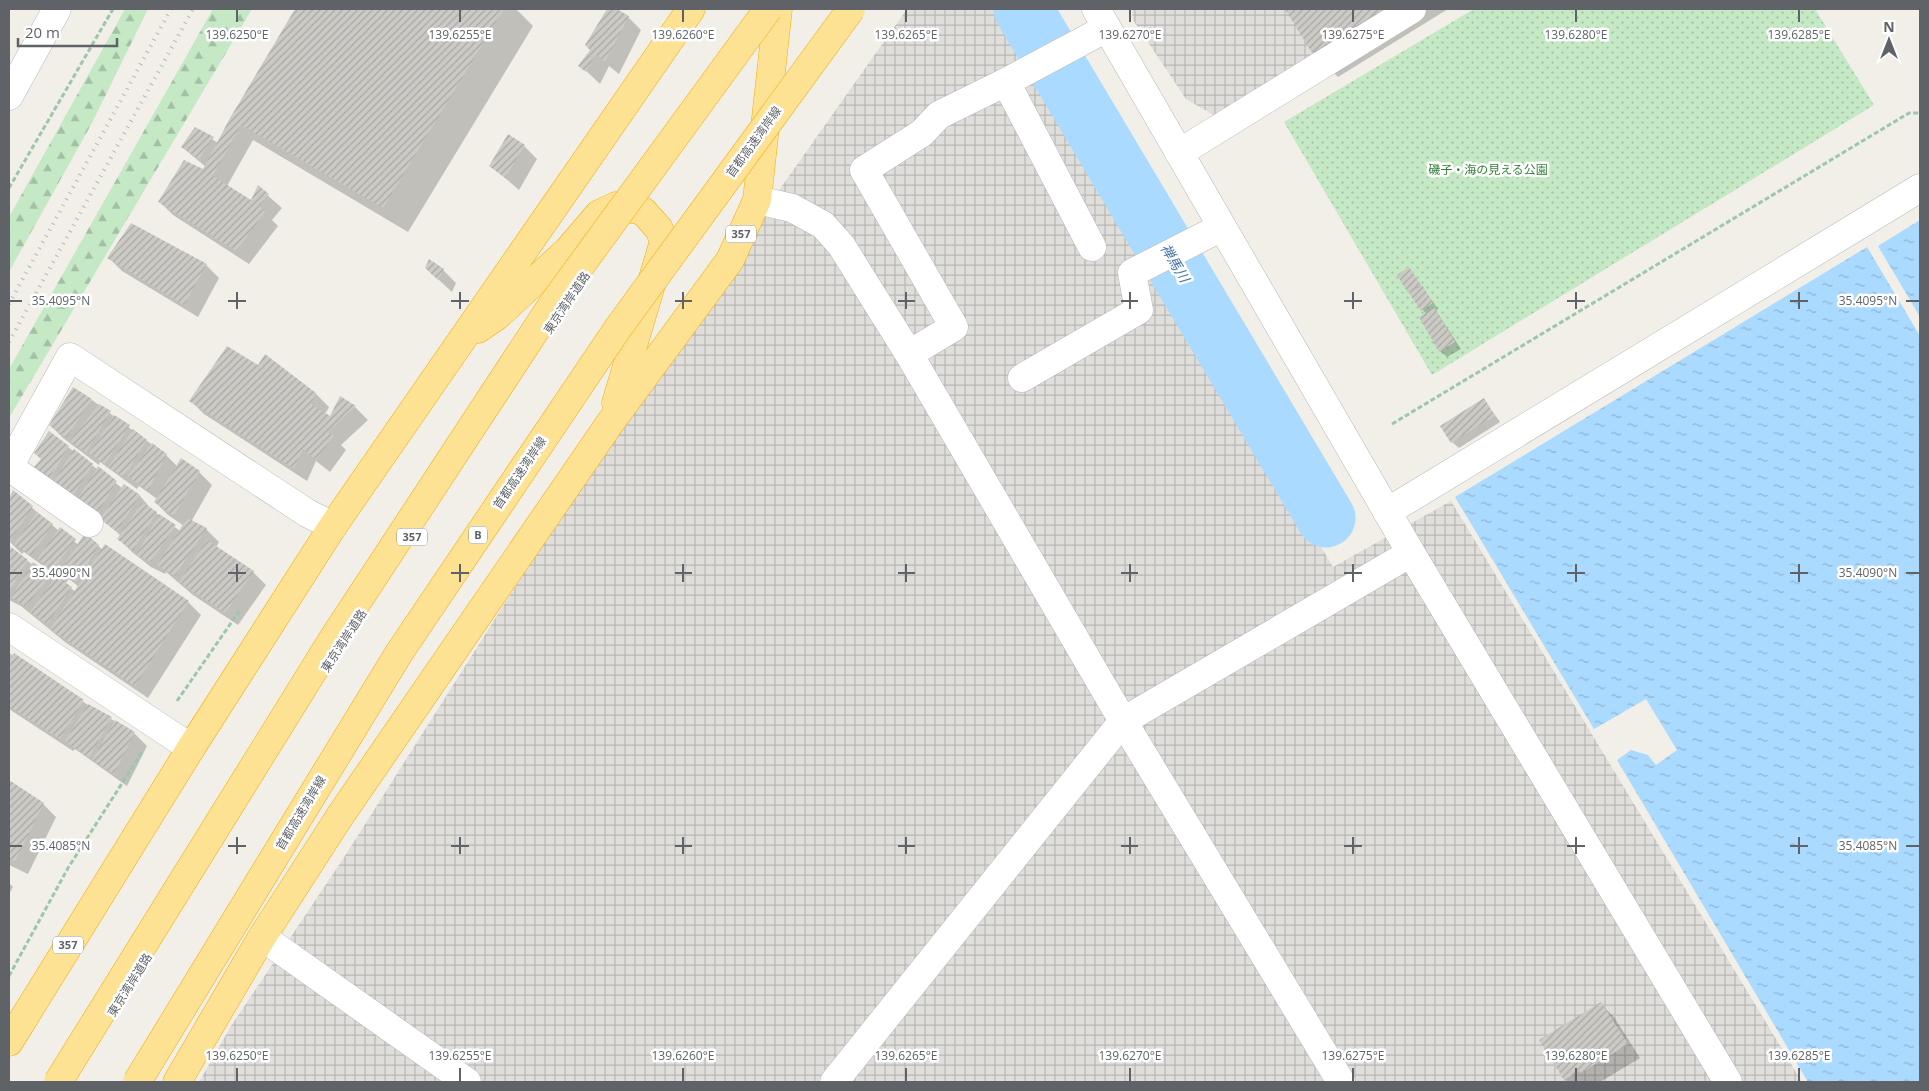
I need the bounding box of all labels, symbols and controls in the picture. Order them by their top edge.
scale bar [18,15,116,47]
north arrow [1864,15,1914,65]
text: N [1883,17,1895,36]
text: 20 m [25,22,60,42]
text: 139.6250°E [206,26,269,43]
text: 139.6255°E [429,26,492,43]
text: 139.6260°E [652,26,715,43]
text: 139.6265°E [875,26,938,43]
text: 139.6270°E [1099,26,1162,43]
text: 139.6275°E [1322,26,1385,43]
text: 139.6280°E [1545,26,1608,43]
text: 139.6285°E [1768,26,1831,43]
street label: 首都高速湾岸線 [722,103,785,181]
park label: 磯子・海の見える公園 [1428,161,1548,178]
road number: 357 [726,225,756,242]
water label: 禅馬川 [1156,240,1195,287]
street label: 東京湾岸道路 [539,268,594,337]
text: 35.4095°N [32,292,90,309]
text: 35.4095°N [1839,292,1897,309]
street label: 首都高速湾岸線 [489,433,550,512]
road number: B [469,526,487,544]
road number: 357 [397,528,427,546]
text: 35.4090°N [32,564,90,581]
text: 35.4090°N [1839,564,1897,581]
street label: 東京湾岸道路 [317,606,370,676]
street label: 首都高速湾岸線 [272,772,329,853]
text: 35.4085°N [32,837,90,854]
text: 35.4085°N [1839,837,1897,854]
road number: 357 [53,936,83,954]
street label: 東京湾岸道路 [103,950,156,1020]
text: 139.6250°E [206,1047,269,1064]
text: 139.6255°E [429,1047,492,1064]
text: 139.6260°E [652,1047,715,1064]
text: 139.6265°E [875,1047,938,1064]
text: 139.6270°E [1099,1047,1162,1064]
text: 139.6275°E [1322,1047,1385,1064]
text: 139.6280°E [1545,1047,1608,1064]
text: 139.6285°E [1768,1047,1831,1064]

